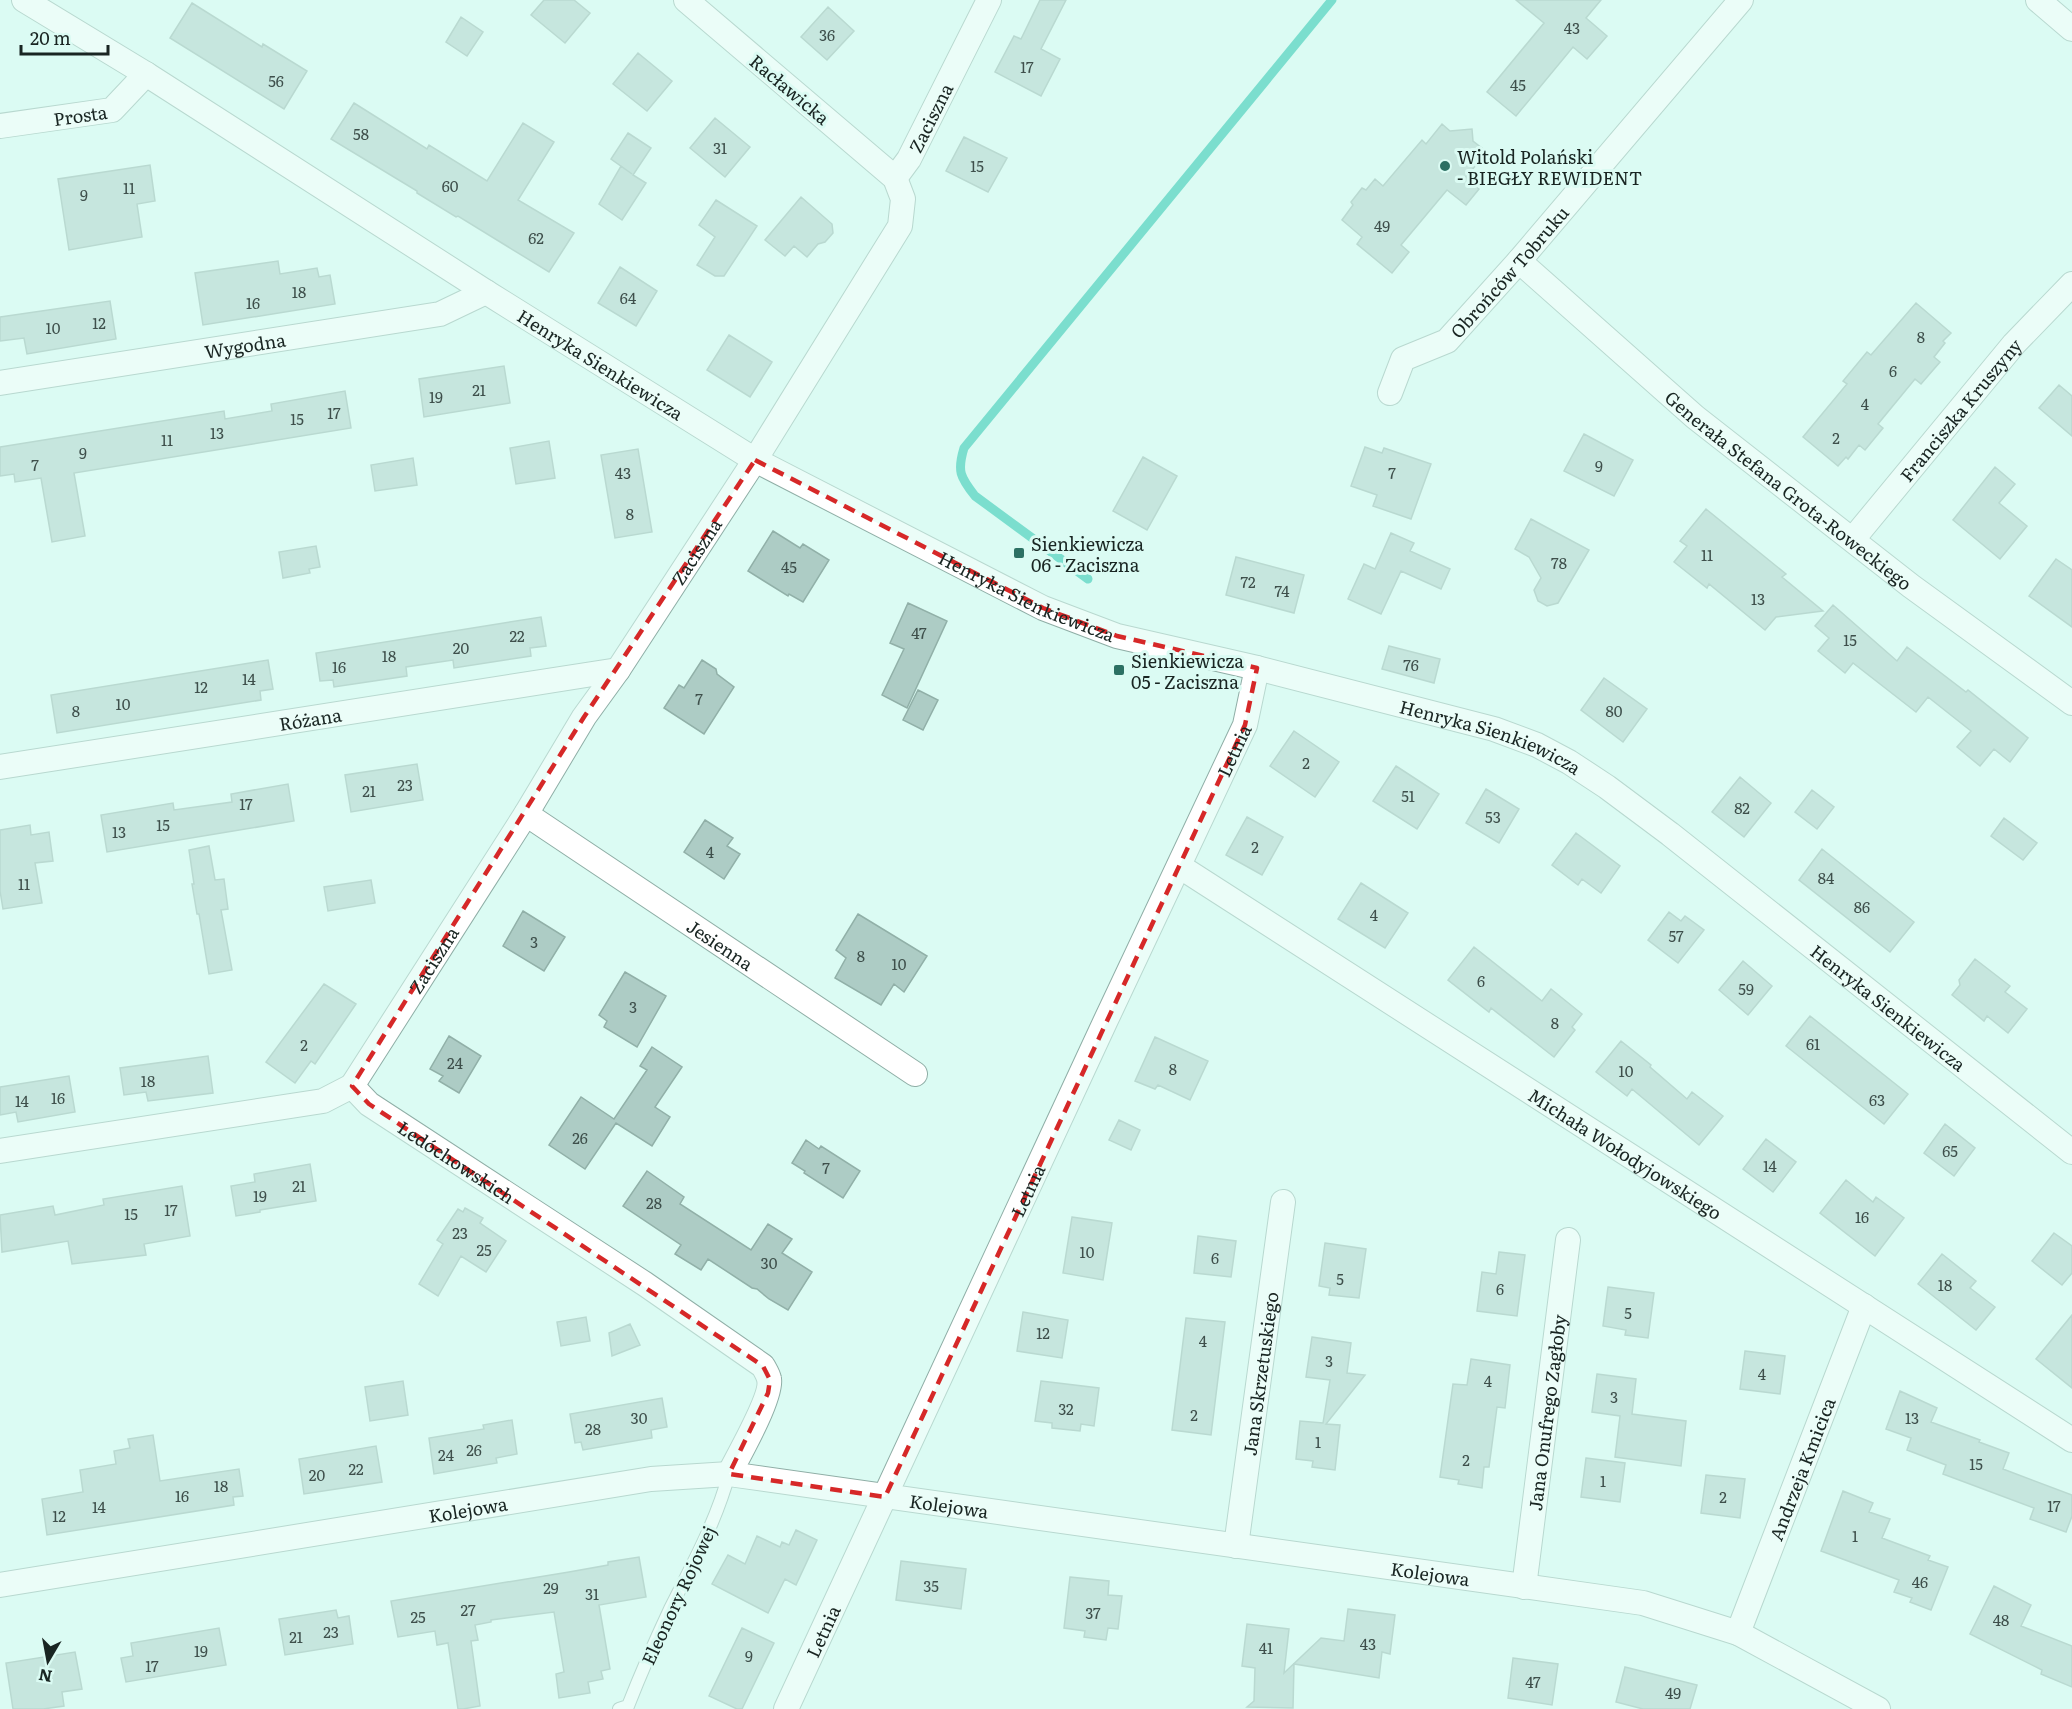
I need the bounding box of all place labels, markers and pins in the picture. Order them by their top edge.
place label: Witold Polański - BIEGŁY REWIDENT [1457,143,1642,191]
marker: Witold Polański - BIEGŁY REWIDENT [1438,159,1452,173]
place label: Sienkiewicza 06 - Zaciszna [1031,530,1144,578]
marker: Sienkiewicza 06 - Zaciszna [1012,546,1026,560]
place label: Sienkiewicza 05 - Zaciszna [1131,647,1244,695]
marker: Sienkiewicza 05 - Zaciszna [1112,663,1126,677]

